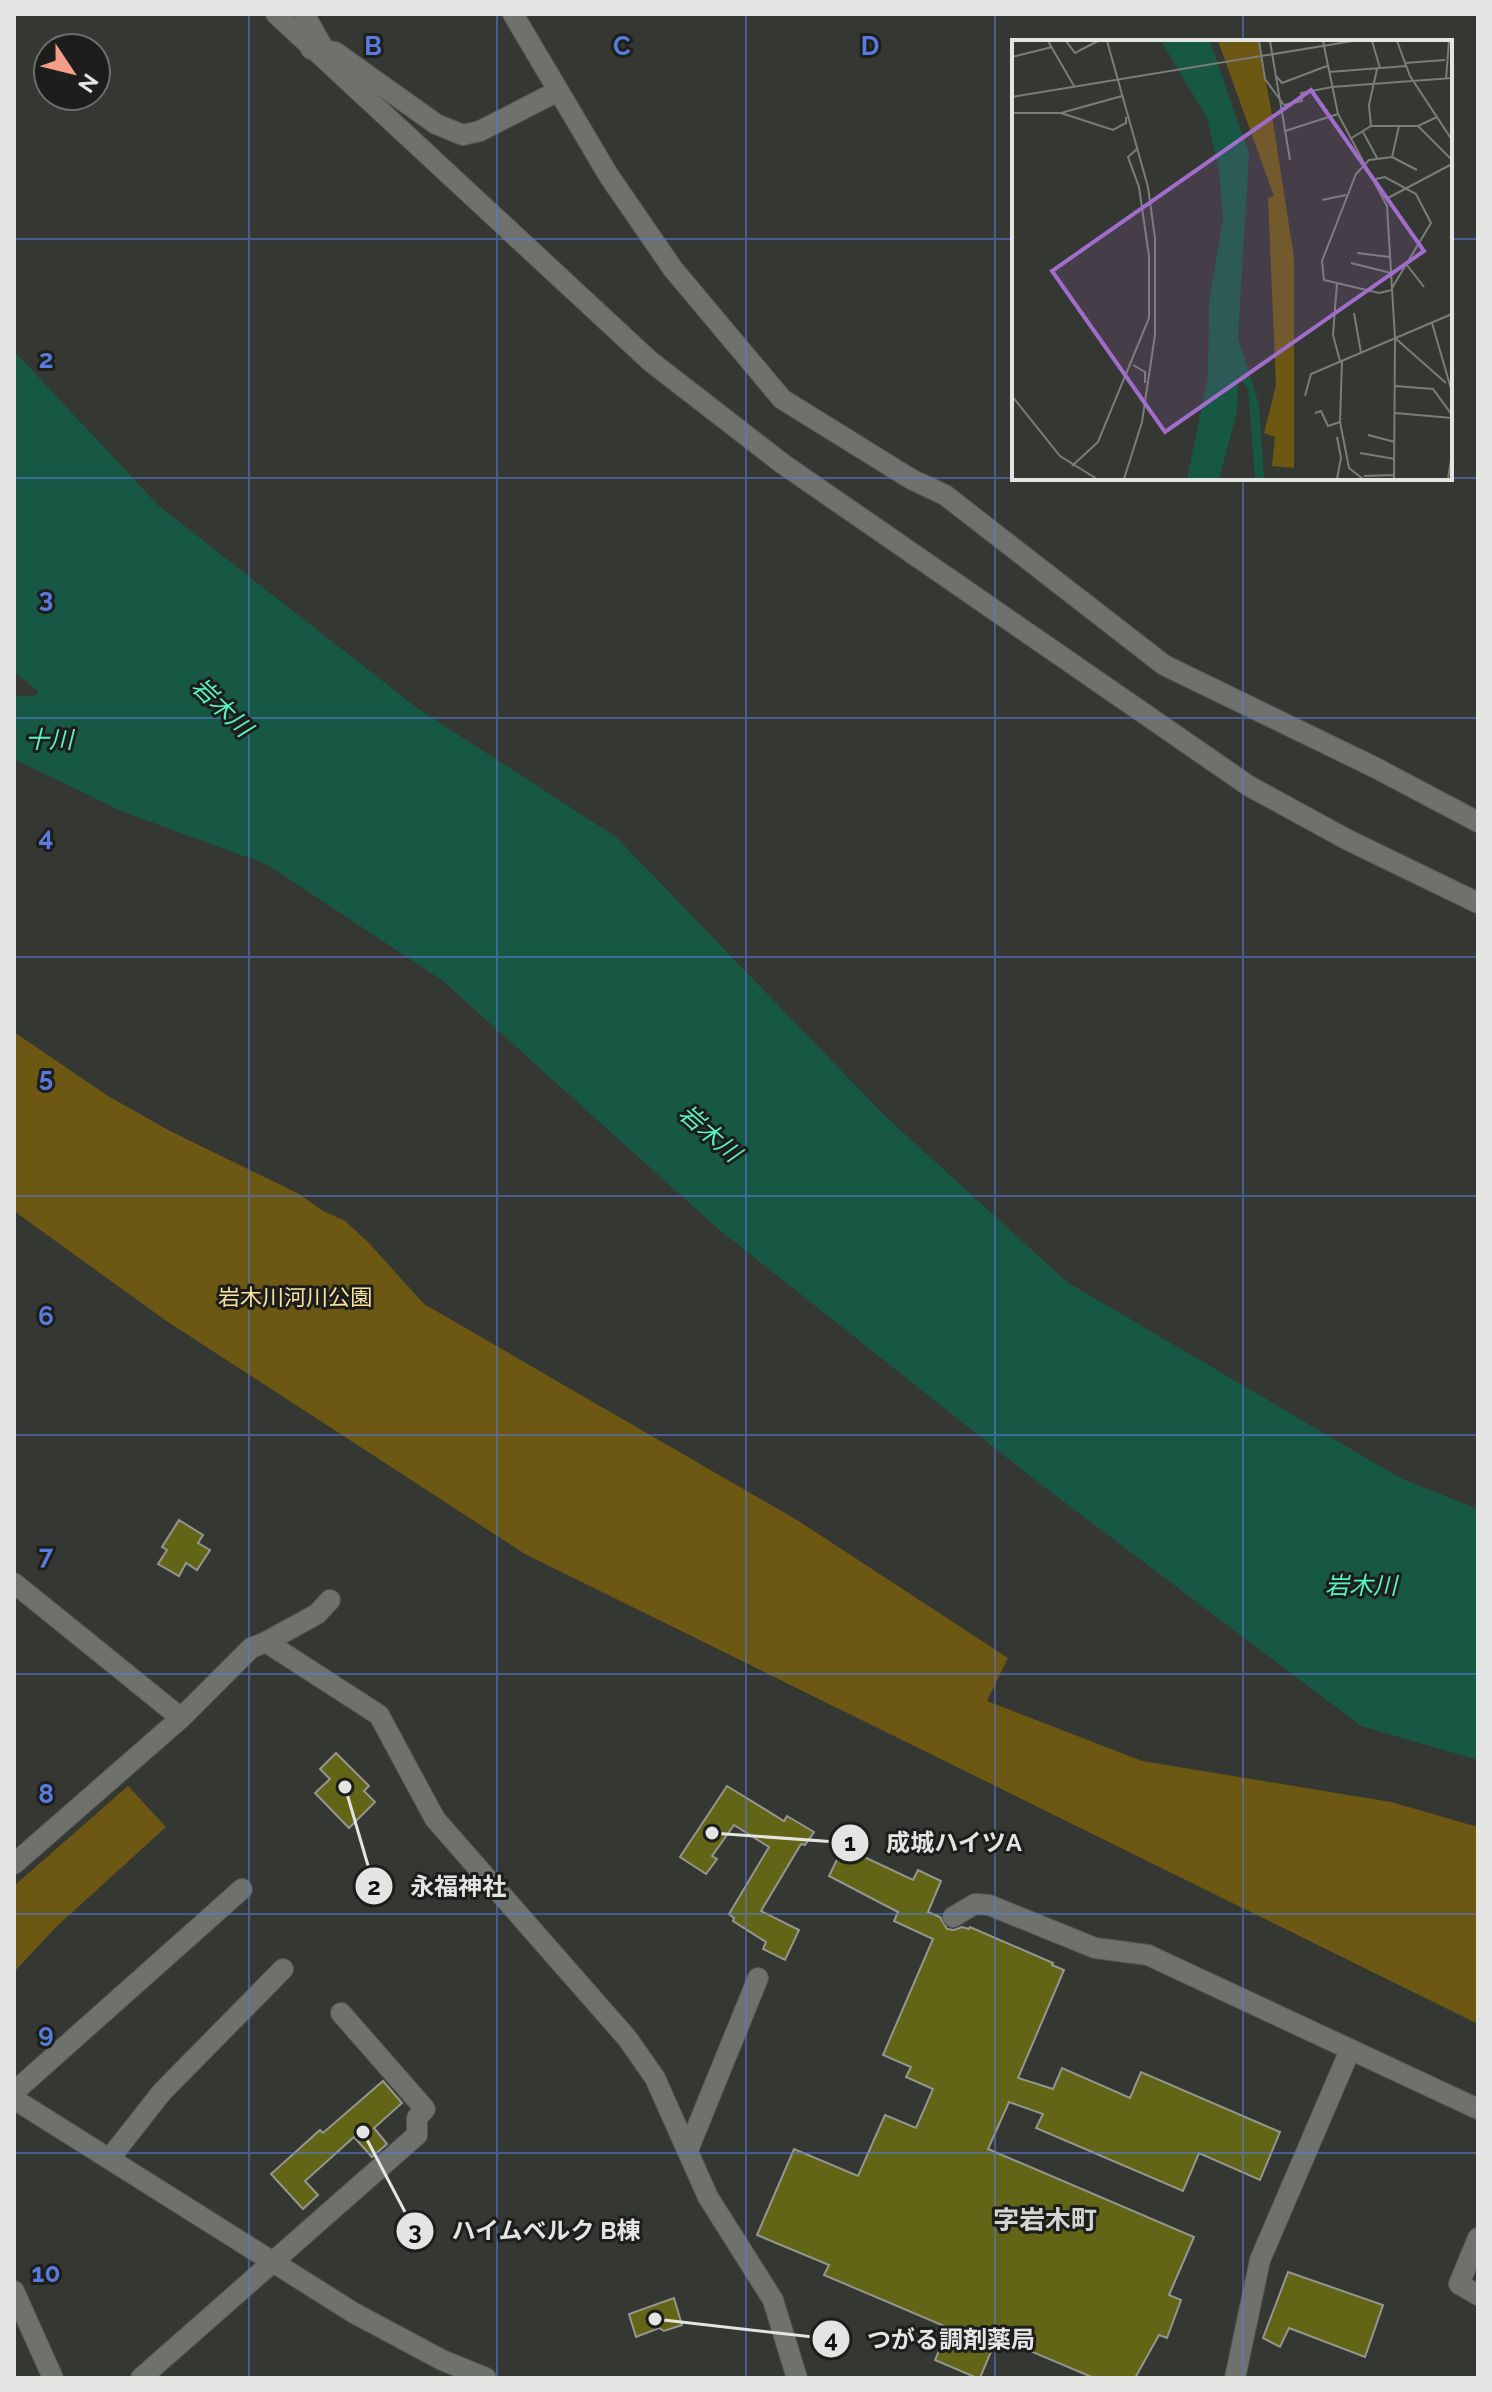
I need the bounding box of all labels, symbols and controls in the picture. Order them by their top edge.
text: B [364,31,382,61]
text: C [613,31,631,61]
text: D [861,31,879,61]
north arrow [32,32,112,112]
inset map [1012,40,1452,480]
text: N [73,69,104,98]
text: 2 [39,344,53,374]
text: 3 [39,583,53,613]
water label: 岩木川 [186,672,260,745]
water label: 十川 [25,725,76,754]
text: 4 [39,822,53,852]
text: 5 [39,1062,53,1092]
water label: 岩木川 [673,1098,749,1170]
park label: 岩木川河川公園 [218,1284,372,1310]
text: 6 [38,1301,54,1331]
text: 7 [39,1540,54,1570]
water label: 岩木川 [1325,1571,1400,1600]
text: 8 [38,1779,54,1809]
callout: 成城ハイツA [830,1819,1038,1867]
text: 1 [844,1828,856,1857]
text: 成城ハイツA [886,1828,1023,1857]
callout: 永福神社 [354,1862,522,1910]
text: 2 [367,1872,381,1901]
text: 永福神社 [410,1872,506,1901]
text: 9 [38,2018,54,2048]
district label: 字岩木町 [993,2205,1097,2235]
callout: ハイムベルク B棟 [395,2207,657,2255]
text: 3 [408,2216,422,2245]
text: ハイムベルク B棟 [451,2216,641,2245]
text: 10 [32,2258,60,2288]
callout: つがる調剤薬局 [811,2315,1051,2363]
text: 4 [824,2325,838,2354]
text: つがる調剤薬局 [867,2325,1035,2354]

